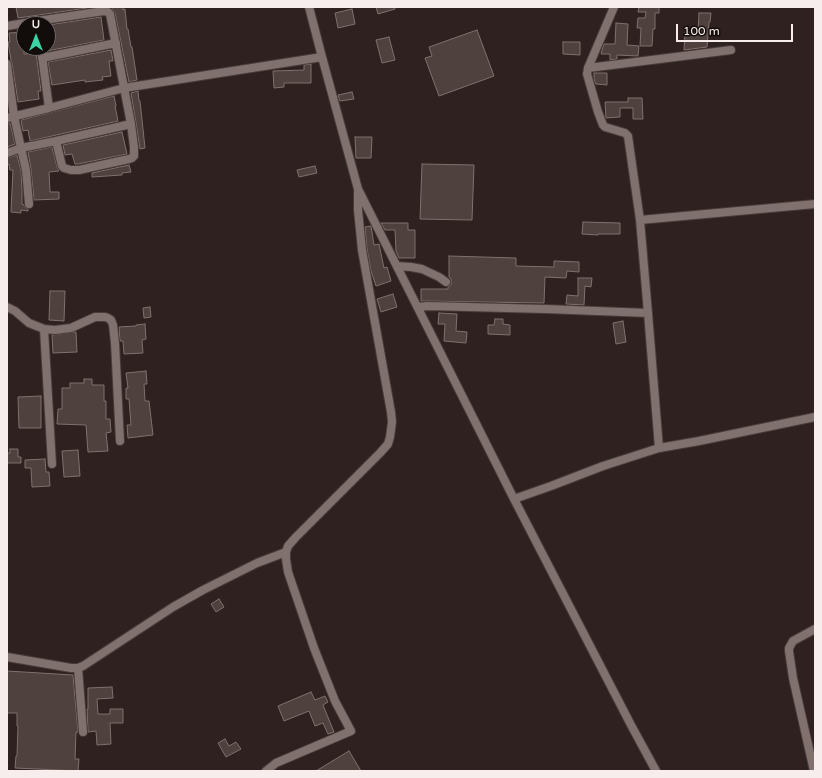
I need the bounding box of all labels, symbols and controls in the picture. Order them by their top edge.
north arrow [16,16,56,56]
scale bar [678,16,795,42]
text: U [32,18,40,31]
text: 100 m [683,24,720,38]

